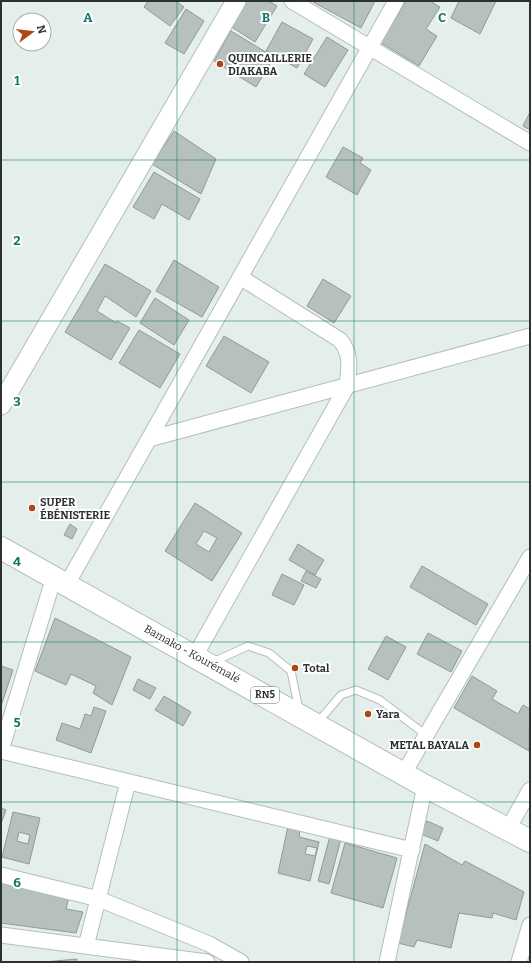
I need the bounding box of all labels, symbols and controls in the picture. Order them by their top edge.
text: A [83,10,93,25]
text: B [262,10,270,25]
text: C [438,10,446,25]
north arrow [12,12,52,52]
text: N [34,24,49,36]
place label: QUINCAILLERIE DIAKABA [228,52,312,78]
marker: QUINCAILLERIE DIAKABA [215,59,225,69]
text: 1 [14,73,20,88]
text: 2 [13,233,21,248]
text: 3 [13,394,21,409]
place label: SUPER ÉBÉNISTERIE [40,496,110,522]
marker: SUPER ÉBÉNISTERIE [27,503,37,513]
text: 4 [13,554,21,569]
street label: Bamako - Kourémalé [142,622,242,686]
place label: Total [303,662,330,675]
marker: Total [290,663,300,673]
road number: RN5 [251,687,279,703]
place label: Yara [376,708,400,721]
marker: Yara [363,709,373,719]
text: 5 [13,715,21,730]
place label: METAL BAYALA [390,739,469,752]
marker: METAL BAYALA [472,740,482,750]
text: 6 [13,875,21,890]

